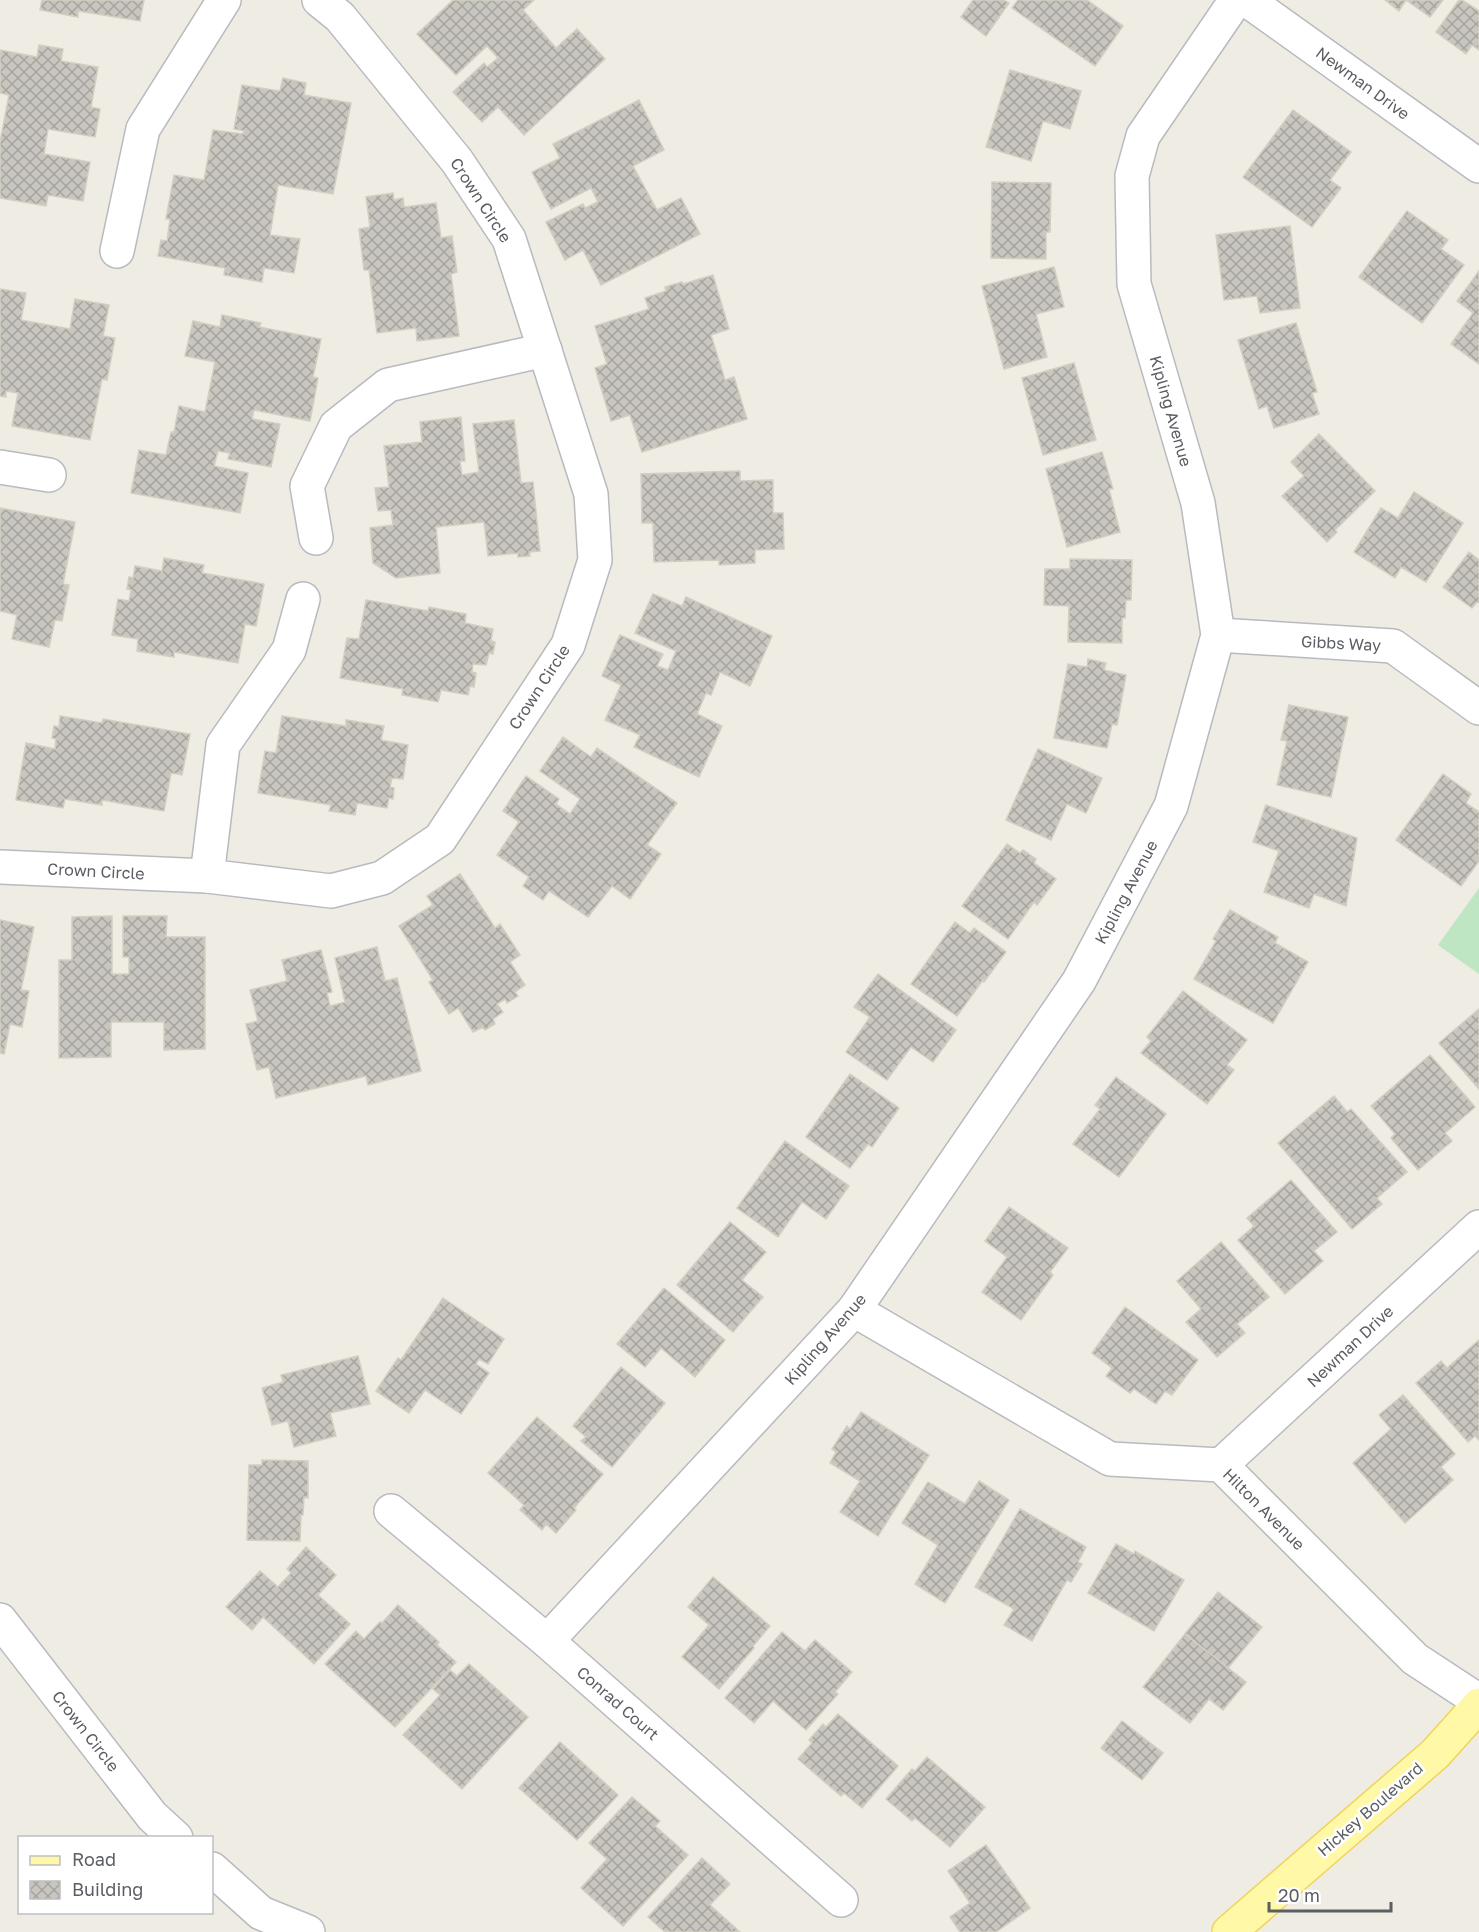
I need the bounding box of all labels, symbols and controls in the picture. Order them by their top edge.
street label: Newman Drive [1312,42,1414,124]
street label: Crown Circle [446,154,516,246]
street label: Kipling Avenue [1146,353,1196,469]
street label: Gibbs Way [1300,631,1382,655]
street label: Crown Circle [504,641,574,733]
street label: Kipling Avenue [1090,837,1162,947]
street label: Crown Circle [47,858,145,884]
street label: Kipling Avenue [780,1289,870,1389]
street label: Newman Drive [1303,1301,1397,1391]
street label: Hilton Avenue [1219,1464,1309,1554]
street label: Conrad Court [573,1662,663,1744]
street label: Crown Circle [48,1686,124,1776]
street label: Hickey Boulevard [1313,1758,1427,1860]
legend [18,1836,213,1914]
text: Road [72,1848,116,1870]
scale bar [1269,1875,1390,1913]
text: Building [72,1878,143,1900]
text: 20 m [1278,1884,1320,1906]

